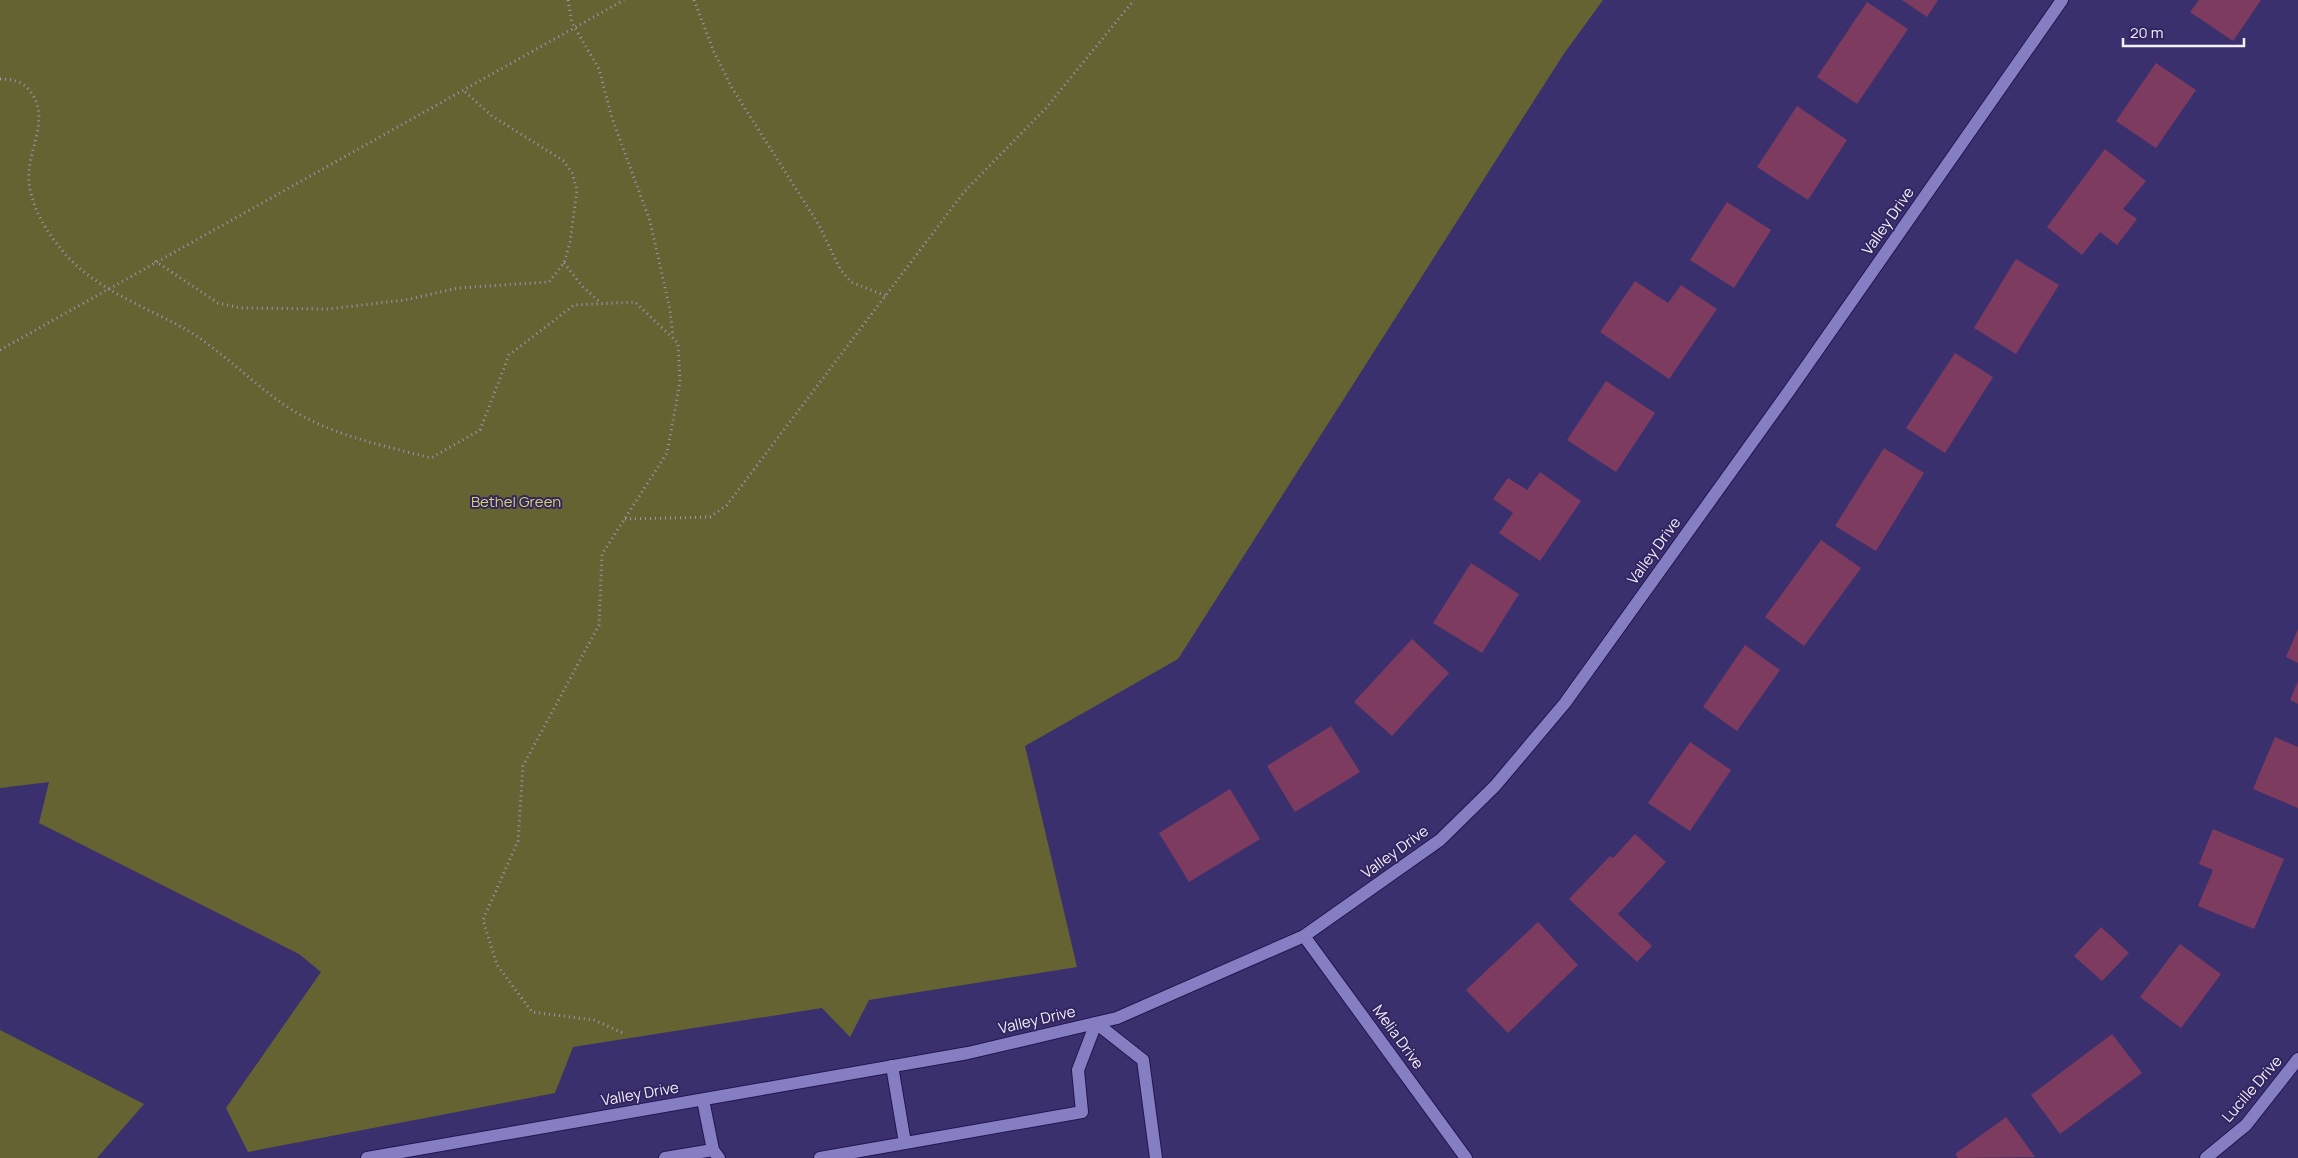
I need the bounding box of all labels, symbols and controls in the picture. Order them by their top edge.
scale bar [2123,15,2244,47]
text: 20 m [2130,22,2163,43]
street label: Valley Drive [1857,182,1919,259]
park label: Bethel Green [471,491,561,512]
street label: Valley Drive [1622,513,1685,589]
street label: Valley Drive [1357,820,1433,883]
street label: Valley Drive [996,1000,1078,1039]
street label: Melia Drive [1368,1000,1429,1073]
street label: Lucille Drive [2217,1051,2287,1127]
street label: Valley Drive [600,1076,681,1111]

